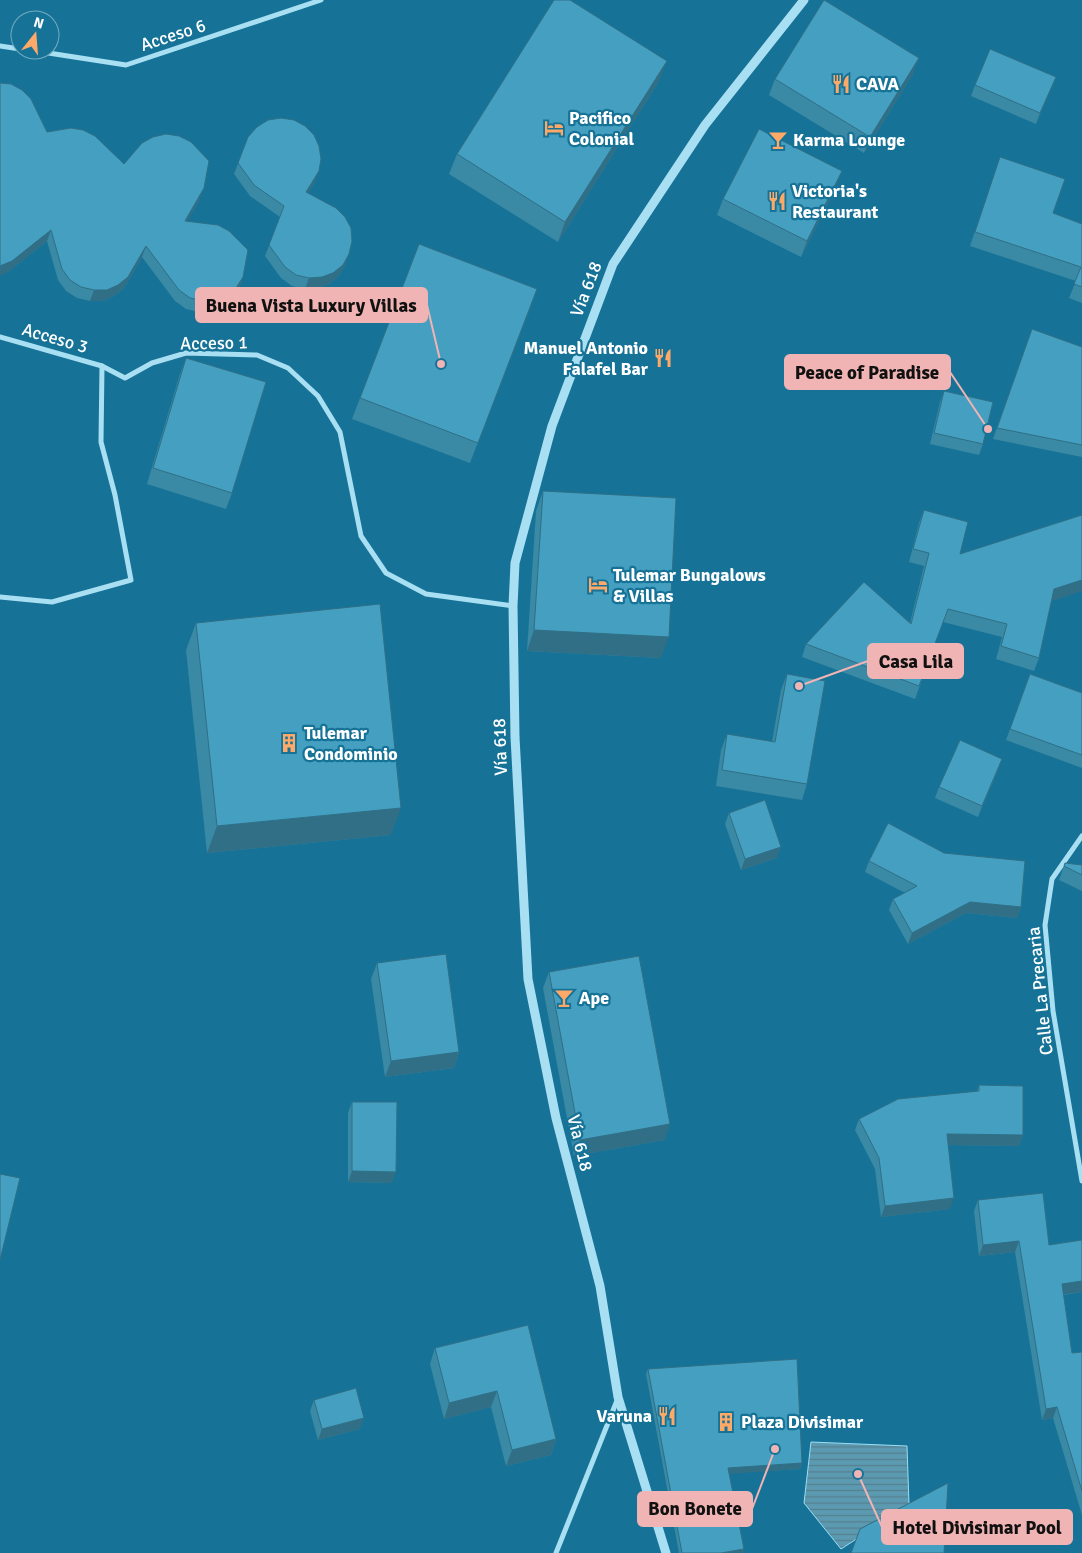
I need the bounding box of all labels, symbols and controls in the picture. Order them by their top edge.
north arrow [10,10,60,60]
text: N [32,13,46,33]
street label: Acceso 6 [137,14,209,56]
restaurant icon: CAVA [830,73,852,95]
place label: CAVA [856,73,900,95]
place label: Pacifico Colonial [569,107,635,150]
hotel icon: Pacifico Colonial [543,117,565,139]
bar icon: Karma Lounge [767,129,789,151]
place label: Karma Lounge [793,129,905,151]
place label: Victoria's Restaurant [792,180,879,223]
restaurant icon: Victoria's Restaurant [766,190,788,212]
street label: Vía 618 [565,258,607,320]
callout: Buena Vista Luxury Villas [196,288,427,322]
text: Buena Vista Luxury Villas [205,294,417,318]
street label: Acceso 3 [20,318,90,358]
street label: Acceso 1 [180,331,248,355]
place label: Manuel Antonio Falafel Bar [524,337,649,380]
restaurant icon: Manuel Antonio Falafel Bar [652,347,674,369]
callout: Peace of Paradise [785,355,950,389]
text: Peace of Paradise [795,361,939,385]
place label: Tulemar Bungalows & Villas [613,564,766,607]
hotel icon: Tulemar Bungalows & Villas [587,574,609,596]
callout: Casa Lila [868,644,963,678]
text: Casa Lila [879,650,954,674]
street label: Vía 618 [488,718,512,776]
place label: Tulemar Condominio [304,722,398,765]
building icon: Tulemar Condominio [278,732,300,754]
street label: Calle La Precaria [1022,926,1058,1056]
bar icon: Ape [553,987,575,1009]
place label: Ape [579,987,609,1009]
street label: Vía 618 [562,1112,598,1174]
place label: Varuna [596,1405,652,1427]
restaurant icon: Varuna [656,1405,678,1427]
building icon: Plaza Divisimar [715,1411,737,1433]
place label: Plaza Divisimar [741,1411,864,1433]
callout: Bon Bonete [638,1492,752,1526]
text: Bon Bonete [648,1497,742,1521]
callout: Hotel Divisimar Pool [882,1510,1072,1544]
text: Hotel Divisimar Pool [892,1516,1062,1540]

